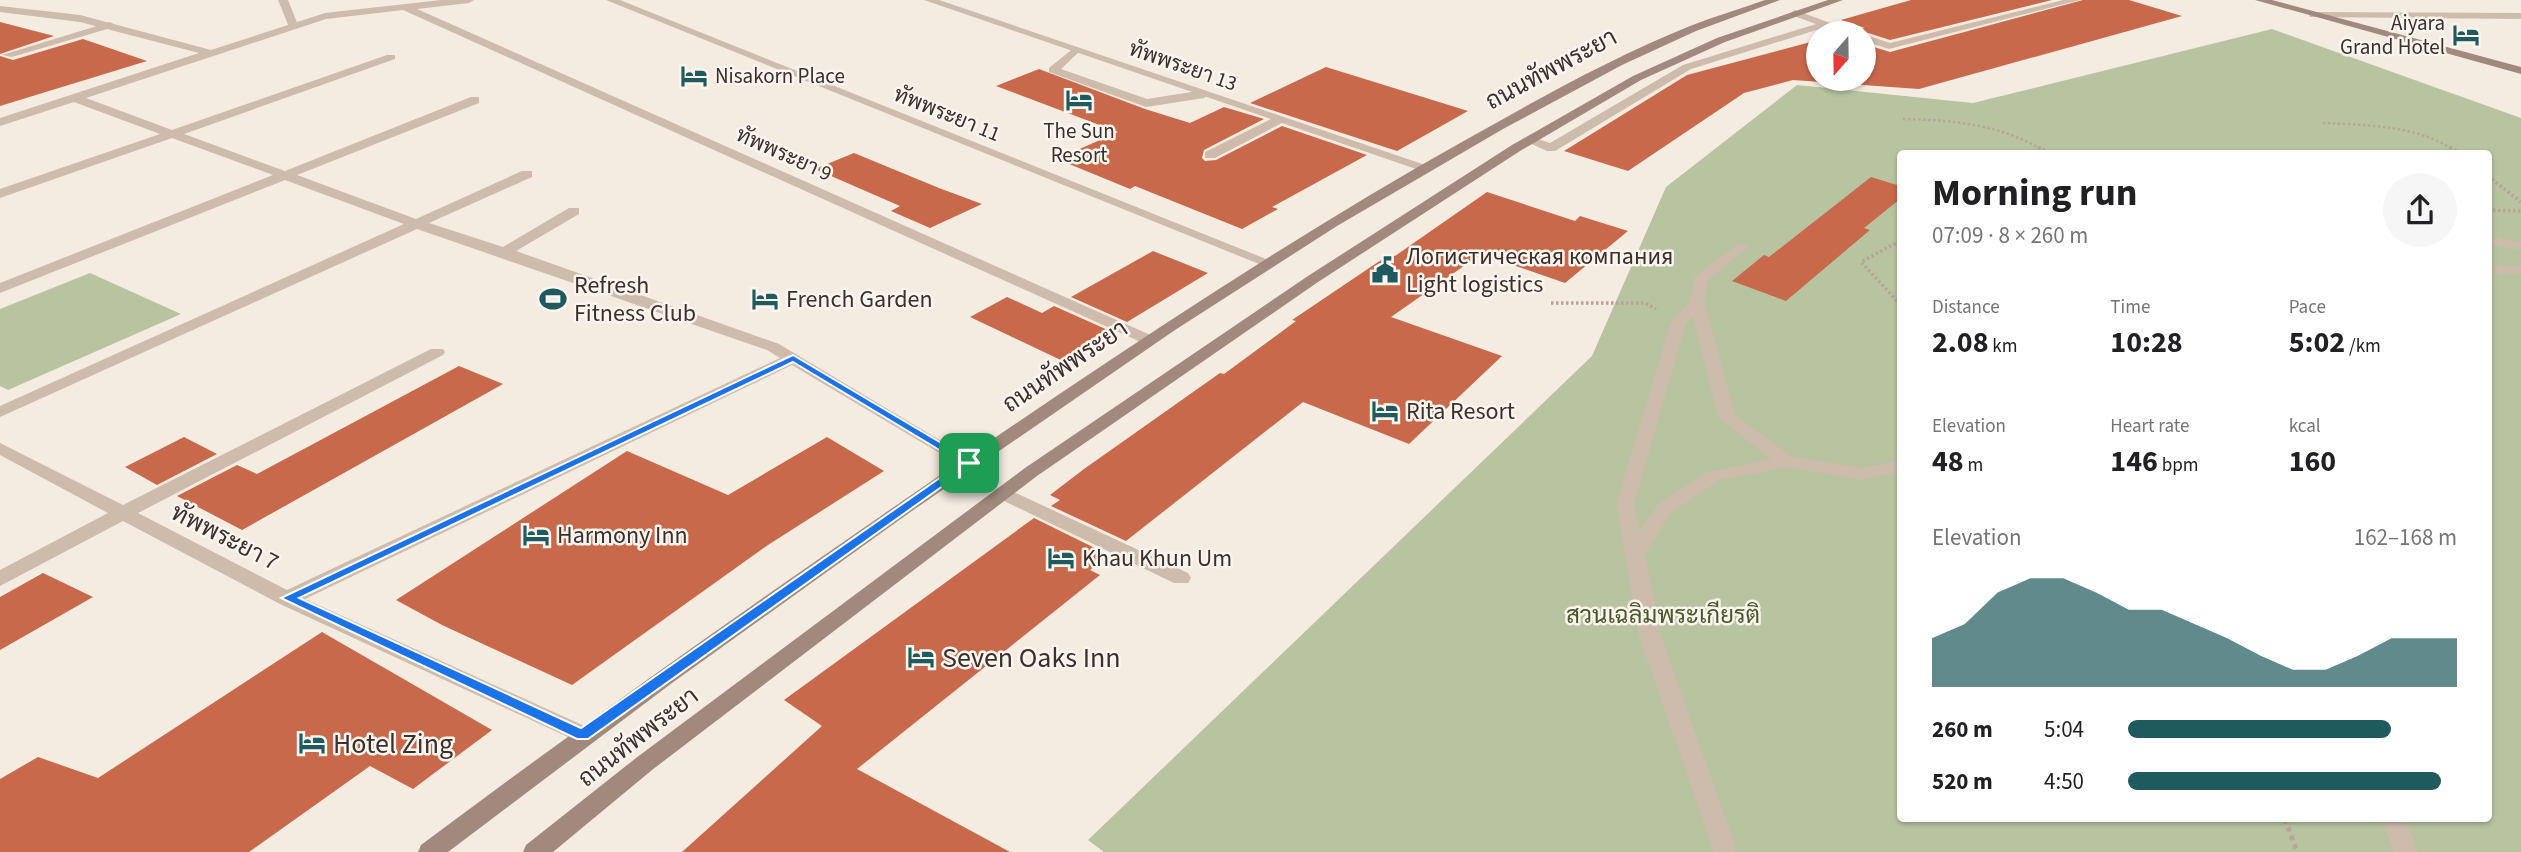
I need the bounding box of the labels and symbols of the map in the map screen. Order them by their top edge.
place label: Aiyara Grand Hotel [2340,8,2445,62]
street label: ถนนทัพพระยา [1479,20,1623,119]
hotel icon: Aiyara Grand Hotel [2451,20,2481,50]
north arrow [1806,21,1876,91]
street label: ทัพพระยา 13 [1125,33,1241,99]
hotel icon: Nisakorn Place [679,61,709,91]
place label: Nisakorn Place [715,61,845,91]
street label: ทัพพระยา 11 [889,79,1005,149]
hotel icon: The Sun Resort [1064,85,1094,115]
place label: The Sun Resort [1043,116,1115,170]
street label: ทัพพระยา 9 [731,120,837,188]
place label: Логистическая компания Light logistics [1406,239,1673,302]
public building icon: Логистическая компания Light logistics [1370,255,1400,285]
place label: Refresh Fitness Club [574,268,696,331]
place label: French Garden [786,282,933,317]
sports icon: Refresh Fitness Club [538,284,568,314]
hotel icon: French Garden [750,284,780,314]
street label: ถนนทัพพระยา [996,311,1135,421]
place label: Rita Resort [1406,394,1515,429]
hotel icon: Rita Resort [1370,396,1400,426]
pin [939,433,999,493]
street label: ทัพพระยา 7 [165,495,285,580]
place label: Harmony Inn [557,518,688,553]
hotel icon: Harmony Inn [521,520,551,550]
place label: Khau Khun Um [1082,541,1232,576]
hotel icon: Khau Khun Um [1046,543,1076,573]
park label: สวนเฉลิมพระเกียรติ [1566,598,1760,633]
place label: Seven Oaks Inn [942,638,1121,678]
hotel icon: Seven Oaks Inn [906,642,936,672]
street label: ถนนทัพพระยา [571,679,706,796]
place label: Hotel Zing [333,724,453,764]
hotel icon: Hotel Zing [297,728,327,758]

